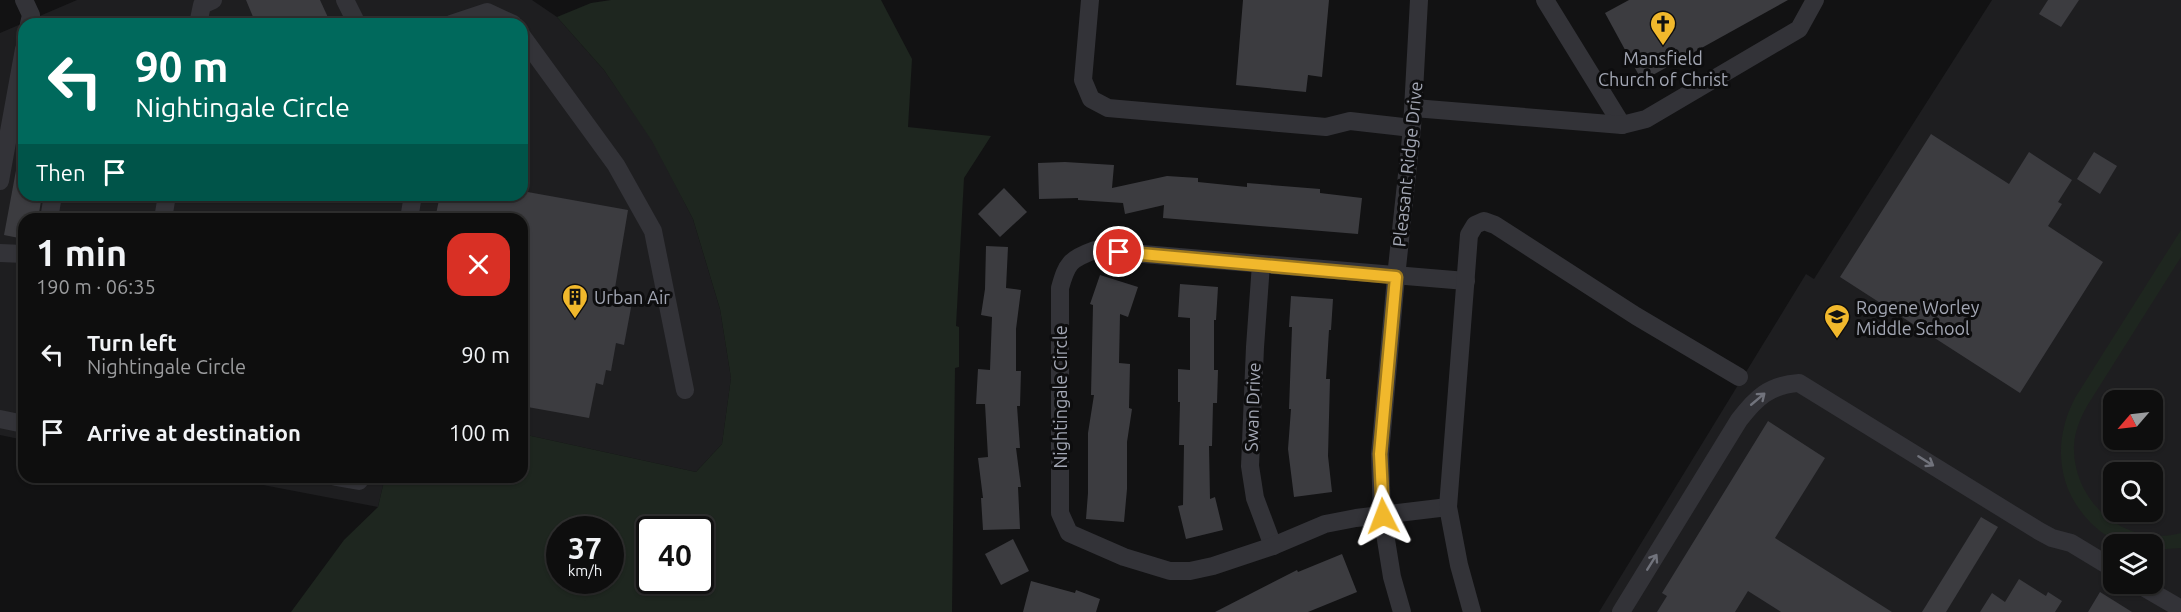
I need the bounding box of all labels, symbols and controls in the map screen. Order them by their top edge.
church icon: Mansfield Church of Christ [1648,9,1678,47]
icon: left [36,42,114,120]
text: 90 m [135,43,229,90]
place label: Mansfield Church of Christ [1598,48,1728,89]
street label: Pleasant Ridge Drive [1388,80,1426,248]
text: Nightingale Circle [135,92,350,122]
icon: arrive [98,156,131,189]
text: Then [36,160,86,185]
pin [1093,226,1144,277]
text: 1 min [36,232,127,273]
button: close [447,233,510,296]
icon: arrive [1102,235,1135,268]
text: 190 m · 06:35 [36,275,156,298]
building icon: Urban Air [560,282,590,320]
place label: Urban Air [594,287,670,307]
place label: Rogene Worley Middle School [1856,297,1980,338]
school or university icon: Rogene Worley Middle School [1822,302,1852,340]
street label: Nightingale Circle [1050,325,1070,469]
text: Turn left [87,330,177,355]
icon: left [36,338,69,371]
text: 90 m [461,342,510,367]
text: Nightingale Circle [87,355,246,378]
street label: Swan Drive [1240,362,1264,452]
north arrow [2103,390,2163,450]
map controls [2103,390,2163,594]
one-way arrow [1750,393,1766,406]
icon: arrive [36,416,69,449]
text: Arrive at destination [87,420,301,445]
text: 100 m [449,420,510,445]
one-way arrow [1917,455,1934,467]
button: search [2103,462,2163,522]
position arrow [1351,484,1415,548]
speed limit sign: 40 [636,516,714,594]
text: 37 [568,531,602,565]
button: layers [2103,534,2163,594]
one-way arrow [1646,554,1658,571]
text: km/h [568,562,602,579]

